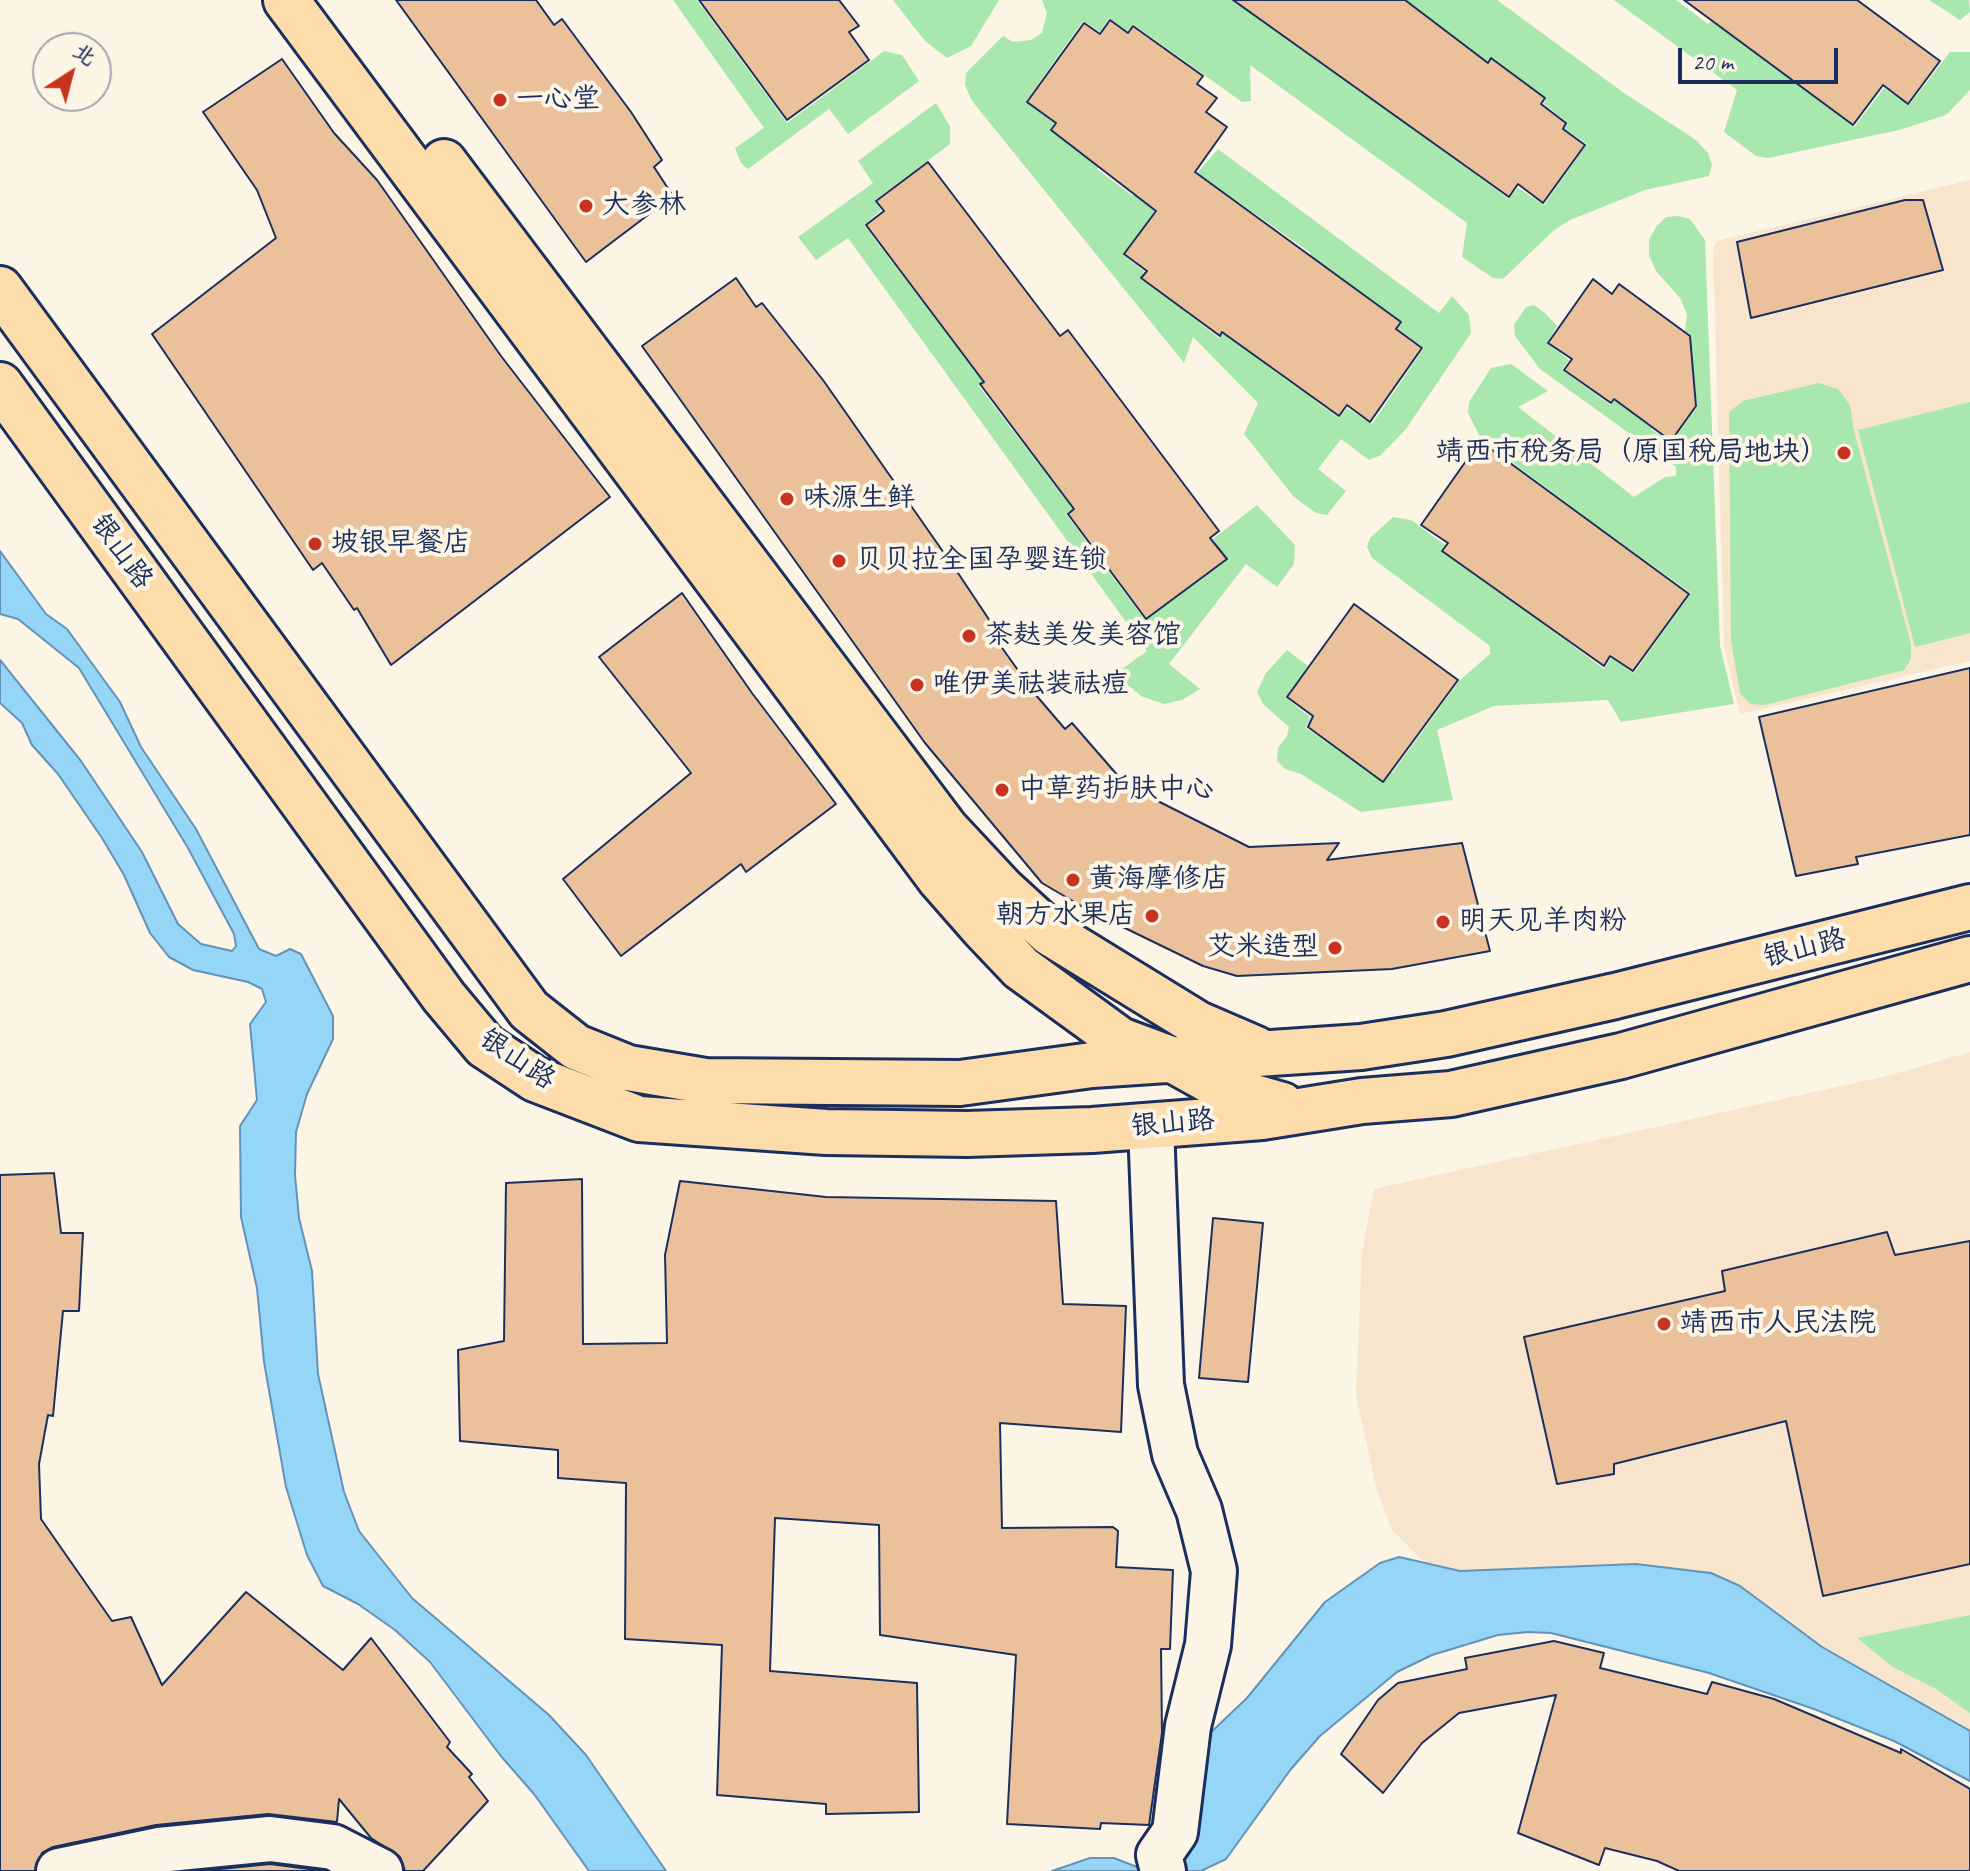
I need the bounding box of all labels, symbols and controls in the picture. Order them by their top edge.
north arrow [32,32,112,112]
scale bar [1682,32,1842,82]
text: 北 [68,36,102,72]
text: 20 m [1692,47,1733,77]
place label: 一心堂 [516,83,600,117]
marker: 一心堂 [491,91,509,109]
place label: 大参林 [602,189,686,223]
marker: 大参林 [577,197,595,215]
place label: 靖西市税务局（原国税局地块） [1436,436,1828,470]
marker: 靖西市税务局（原国税局地块） [1835,444,1853,462]
place label: 味源生鲜 [803,482,915,516]
marker: 味源生鲜 [778,490,796,508]
street label: 银山路 [83,508,159,596]
place label: 坡银早餐店 [331,527,471,561]
marker: 坡银早餐店 [306,535,324,553]
place label: 贝贝拉全国孕婴连锁 [855,544,1107,578]
marker: 贝贝拉全国孕婴连锁 [830,552,848,570]
place label: 茶麸美发美容馆 [985,619,1181,653]
marker: 茶麸美发美容馆 [960,627,978,645]
place label: 唯伊美祛装祛痘 [933,668,1129,702]
marker: 唯伊美祛装祛痘 [908,676,926,694]
place label: 中草药护肤中心 [1018,773,1214,807]
marker: 中草药护肤中心 [993,781,1011,799]
place label: 黄海摩修店 [1089,863,1229,897]
marker: 黄海摩修店 [1064,871,1082,889]
place label: 朝方水果店 [996,899,1136,933]
place label: 明天见羊肉粉 [1459,905,1627,939]
marker: 朝方水果店 [1143,907,1161,925]
marker: 明天见羊肉粉 [1434,913,1452,931]
street label: 银山路 [1760,923,1850,975]
place label: 艾米造型 [1207,931,1319,965]
marker: 艾米造型 [1326,939,1344,957]
street label: 银山路 [473,1023,561,1097]
street label: 银山路 [1130,1104,1216,1144]
place label: 靖西市人民法院 [1680,1307,1876,1341]
marker: 靖西市人民法院 [1655,1315,1673,1333]

